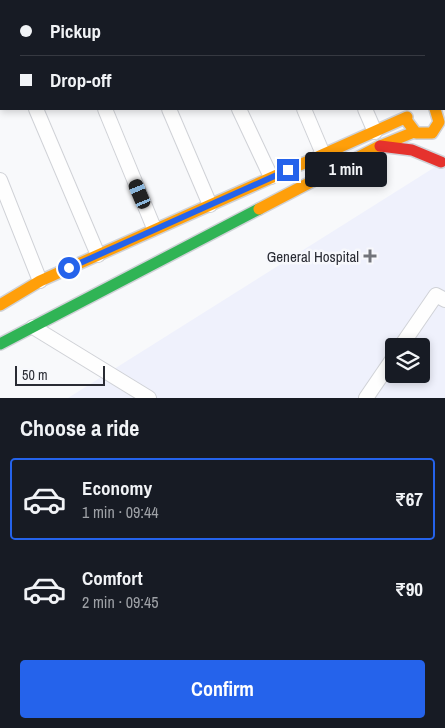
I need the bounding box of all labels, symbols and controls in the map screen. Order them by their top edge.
text: Pickup [50,18,101,44]
text: Drop-off [50,67,111,93]
callout: 1 min [306,152,388,188]
text: 1 min [329,158,363,180]
route end [277,159,299,181]
car [127,177,152,211]
place label: General Hospital [267,246,359,267]
marker: General Hospital [363,249,377,263]
route start [58,257,80,279]
map controls [385,338,430,383]
button: layers [385,338,430,383]
scale bar [15,363,105,386]
text: 50 m [22,366,48,384]
text: Choose a ride [20,413,139,443]
text: Economy [82,475,152,501]
icon: car [22,477,67,522]
text: ₹67 [395,486,423,512]
text: 1 min · 09:44 [82,501,159,523]
text: Comfort [82,565,143,591]
icon: car [22,567,67,612]
text: ₹90 [395,576,423,602]
text: 2 min · 09:45 [82,591,159,613]
button: Confirm [20,660,425,718]

